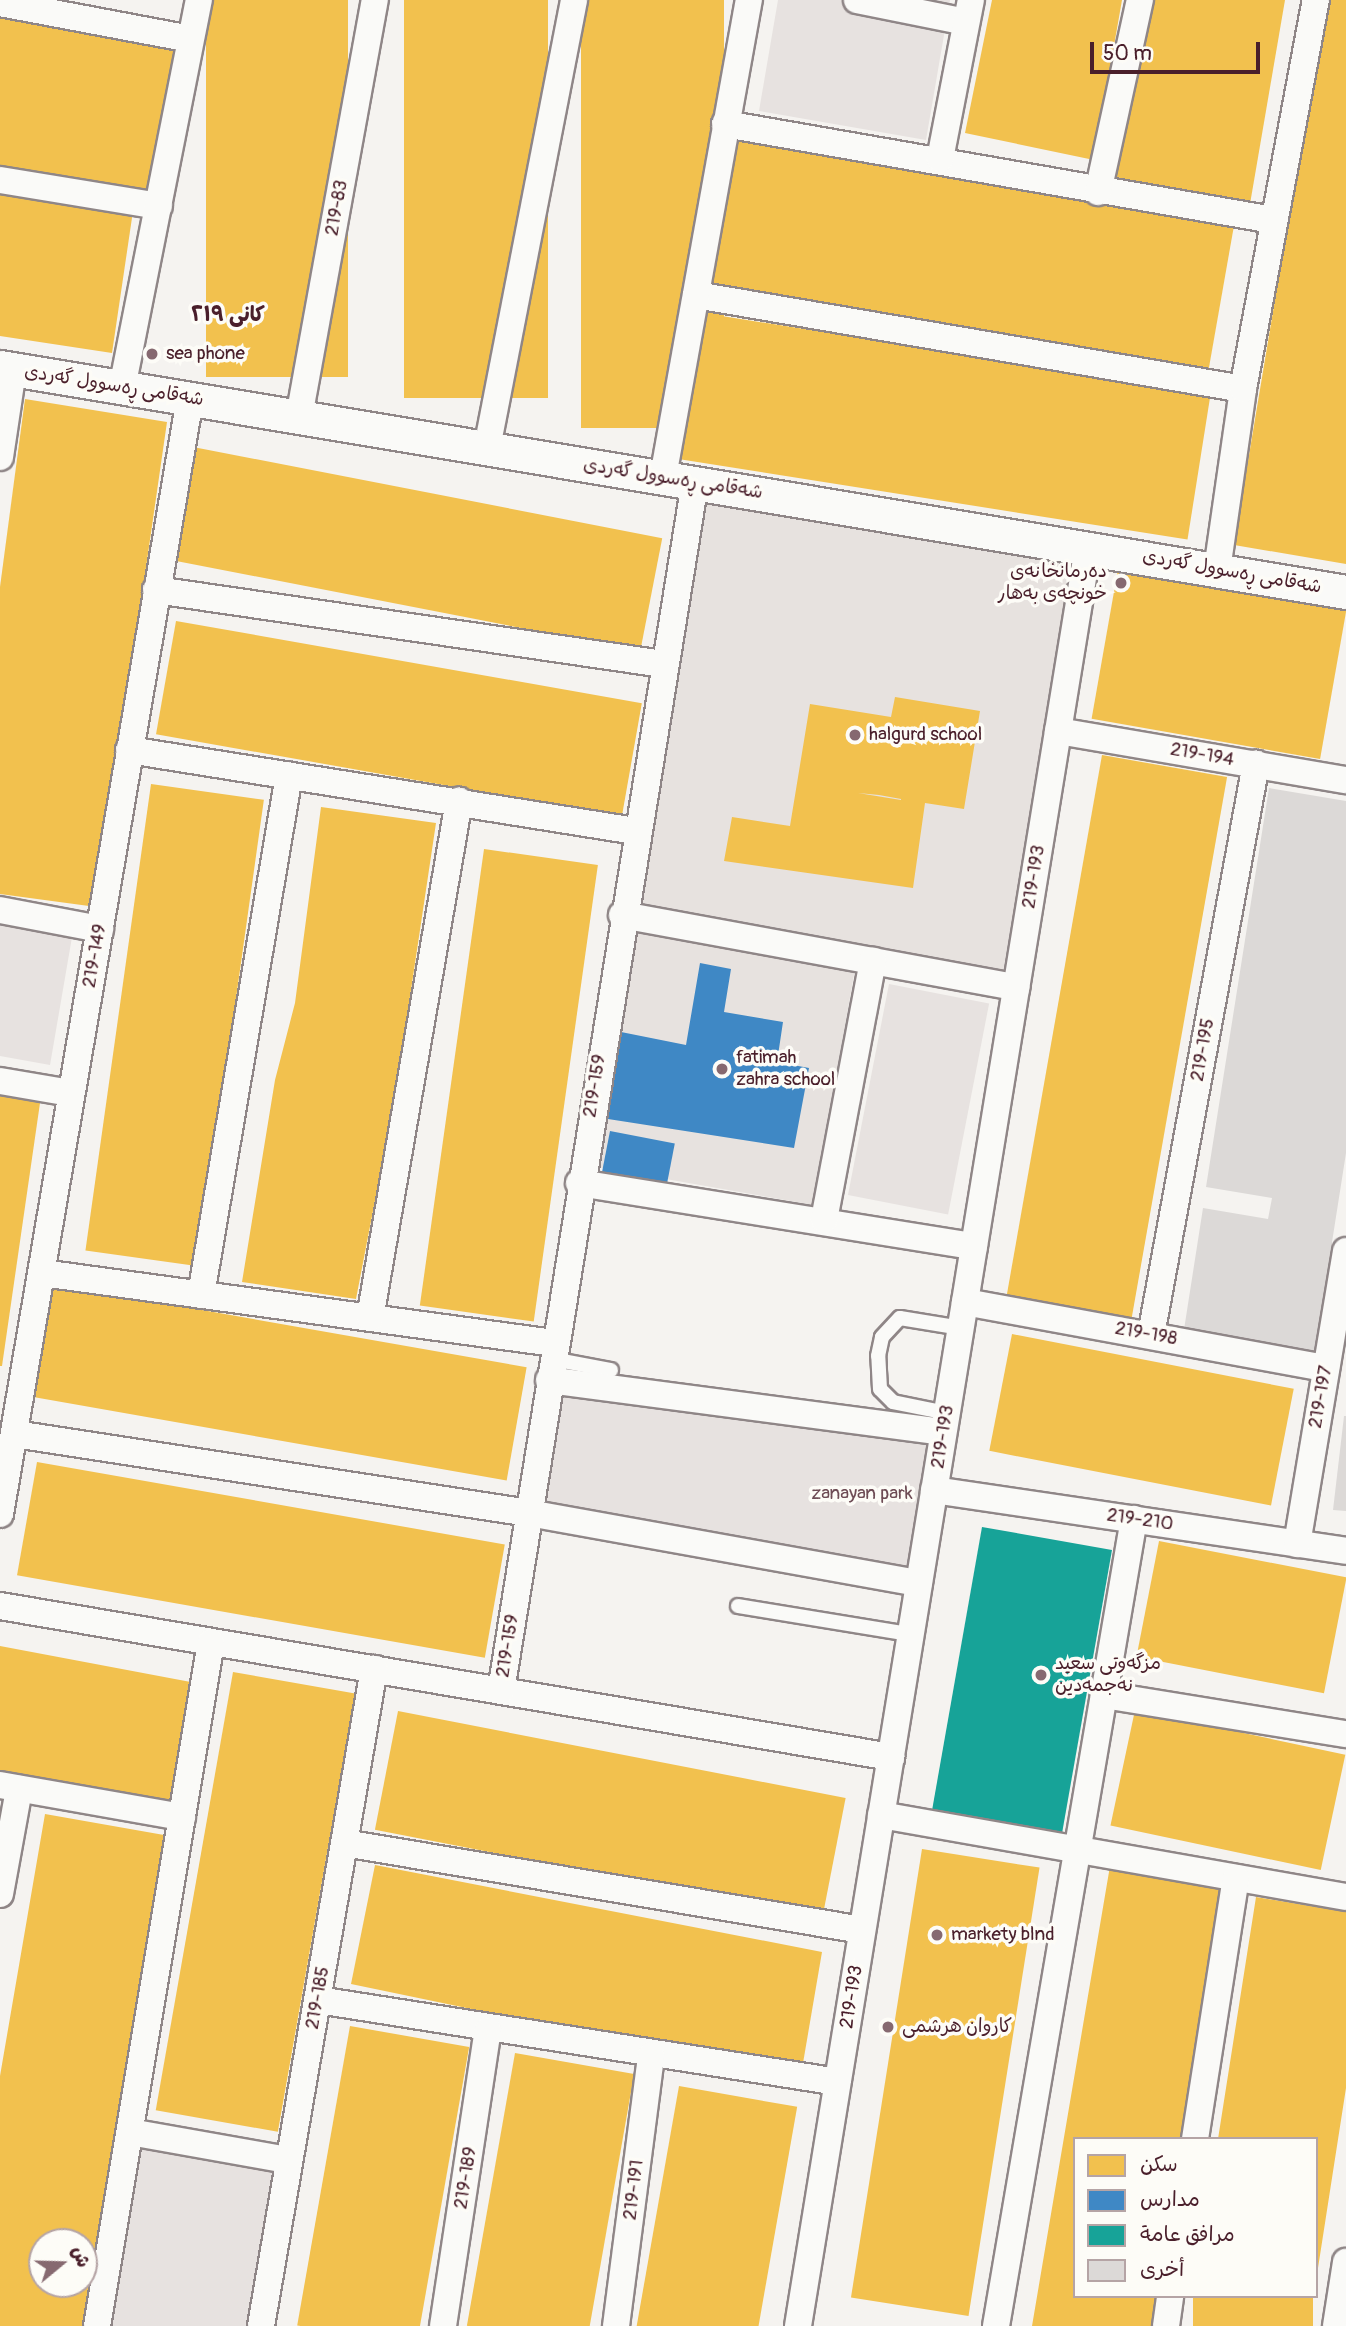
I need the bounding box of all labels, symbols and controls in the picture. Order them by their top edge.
scale bar [1094,28,1264,72]
text: 50 m [1103,40,1152,67]
street label: 219-83 [321,178,353,238]
district label: کانی ٢١٩ [191,302,265,328]
place label: sea phone [166,343,245,365]
marker: sea phone [144,346,160,362]
street label: شەقامی ڕەسوول گەردی [23,361,205,411]
street label: شەقامی ڕەسوول گەردی [582,454,764,504]
street label: شەقامی ڕەسوول گەردی [1141,545,1323,599]
place label: دەرمانخانەی خونچەی بەهار [998,561,1107,605]
marker: دەرمانخانەی خونچەی بەهار [1113,575,1129,591]
place label: halgurd school [869,724,982,746]
marker: halgurd school [847,727,863,743]
street label: 219-194 [1168,738,1236,772]
street label: 219-193 [1018,844,1050,910]
street label: 219-149 [78,922,112,990]
street label: 219-195 [1186,1017,1220,1083]
place label: fatimah zahra school [736,1047,835,1091]
street label: 219-159 [579,1053,611,1119]
marker: fatimah zahra school [714,1061,730,1077]
street label: 219-198 [1113,1317,1179,1351]
street label: 219-197 [1304,1364,1338,1430]
street label: 219-193 [927,1404,959,1470]
park label: zanayan park [811,1483,913,1505]
street label: 219-210 [1105,1504,1175,1536]
street label: 219-159 [492,1613,524,1679]
place label: مزگەوتی سعید نەجمەدین [1055,1653,1161,1697]
marker: مزگەوتی سعید نەجمەدین [1033,1667,1049,1683]
place label: markety blnd [951,1924,1055,1946]
marker: markety blnd [929,1927,945,1943]
street label: 219-193 [836,1964,868,2030]
street label: 219-185 [301,1965,335,2031]
place label: كاروان هرشمی [902,2016,1012,2038]
marker: كاروان هرشمی [880,2019,896,2035]
legend [1073,2137,1318,2298]
street label: 219-189 [450,2145,482,2211]
text: سكن [1140,2151,1178,2178]
street label: 219-191 [619,2159,649,2221]
text: مدارس [1140,2186,1200,2213]
text: مرافق عامة [1140,2221,1235,2248]
north arrow [28,2228,98,2298]
text: ش [66,2243,96,2271]
text: أخرى [1140,2256,1184,2283]

